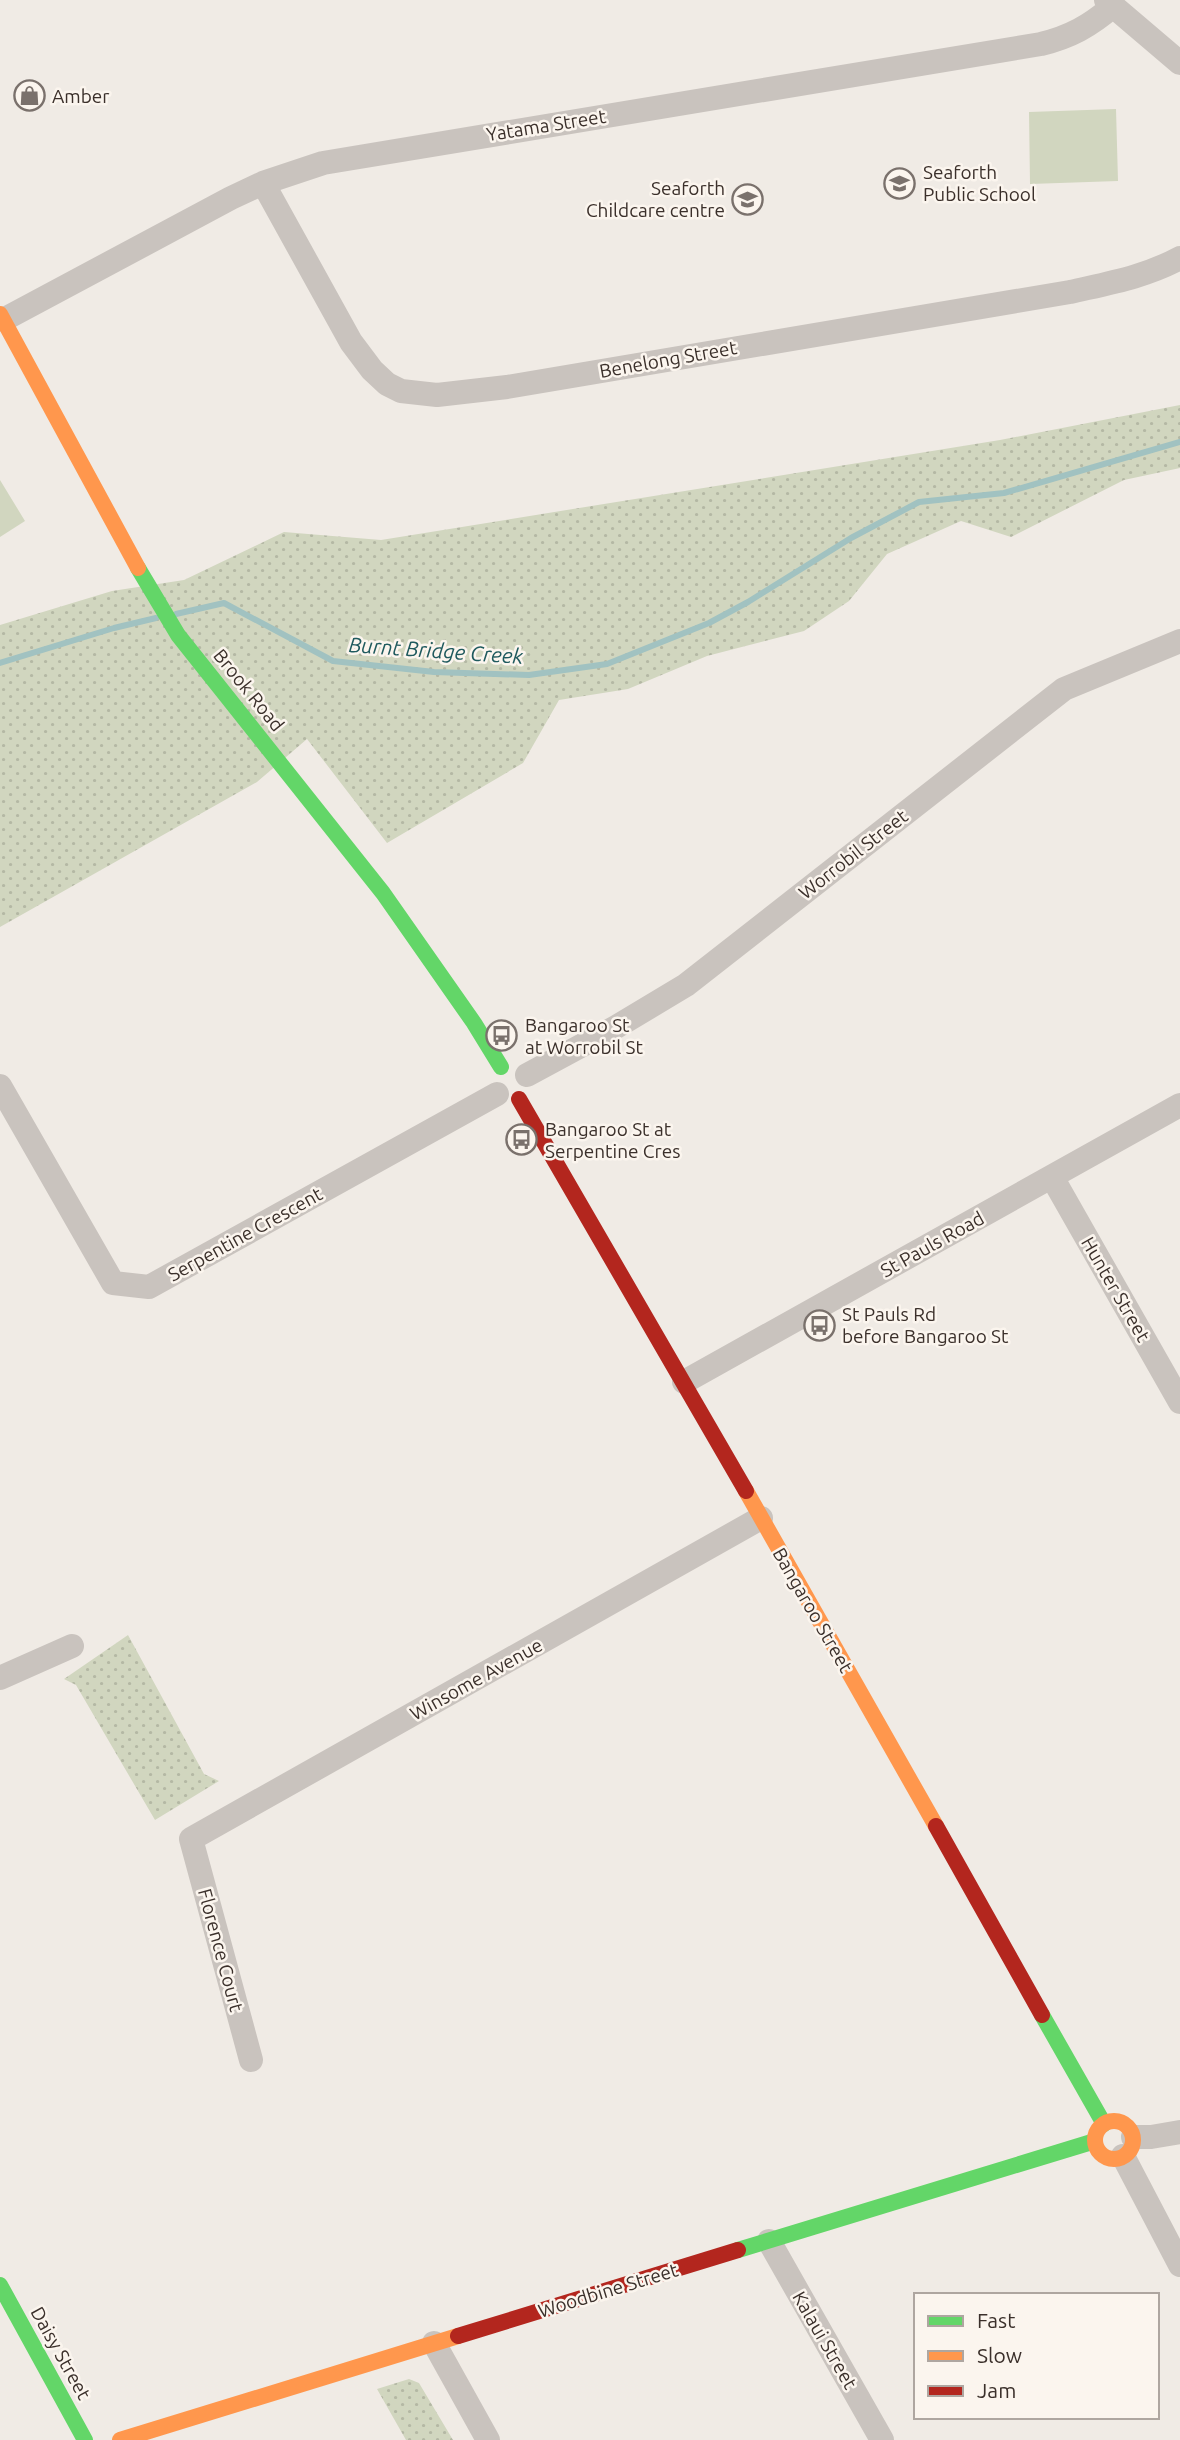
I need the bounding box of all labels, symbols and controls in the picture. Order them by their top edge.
shop icon: Amber [12,79,46,113]
place label: Amber [52,85,110,107]
street label: Yatama Street [485,105,608,145]
place label: Seaforth Public School [923,161,1036,205]
school or university icon: Seaforth Public School [883,166,917,200]
place label: Seaforth Childcare centre [586,177,725,221]
school or university icon: Seaforth Childcare centre [731,182,765,216]
street label: Benelong Street [598,336,739,382]
water label: Burnt Bridge Creek [348,632,524,668]
street label: Brook Road [209,645,289,735]
street label: Worrobil Street [794,804,912,903]
place label: Bangaroo St at Worrobil St [525,1014,644,1058]
bus stop icon: Bangaroo St at Worrobil St [485,1019,519,1053]
place label: Bangaroo St at Serpentine Cres [545,1118,680,1162]
bus stop icon: Bangaroo St at Serpentine Cres [505,1123,539,1157]
street label: Serpentine Crescent [164,1182,326,1286]
street label: St Pauls Road [876,1207,988,1281]
street label: Hunter Street [1077,1233,1155,1346]
place label: St Pauls Rd before Bangaroo St [842,1303,1009,1347]
bus stop icon: St Pauls Rd before Bangaroo St [802,1308,836,1342]
street label: Bangaroo Street [768,1544,858,1677]
street label: Winsome Avenue [406,1633,546,1725]
street label: Florence Court [194,1886,248,2014]
street label: Woodbine Street [535,2258,681,2322]
street label: Kalaui Street [788,2287,862,2393]
legend [914,2293,1159,2419]
street label: Daisy Street [27,2303,96,2404]
text: Fast [977,2308,1015,2332]
text: Slow [977,2343,1022,2367]
text: Jam [977,2378,1016,2402]

